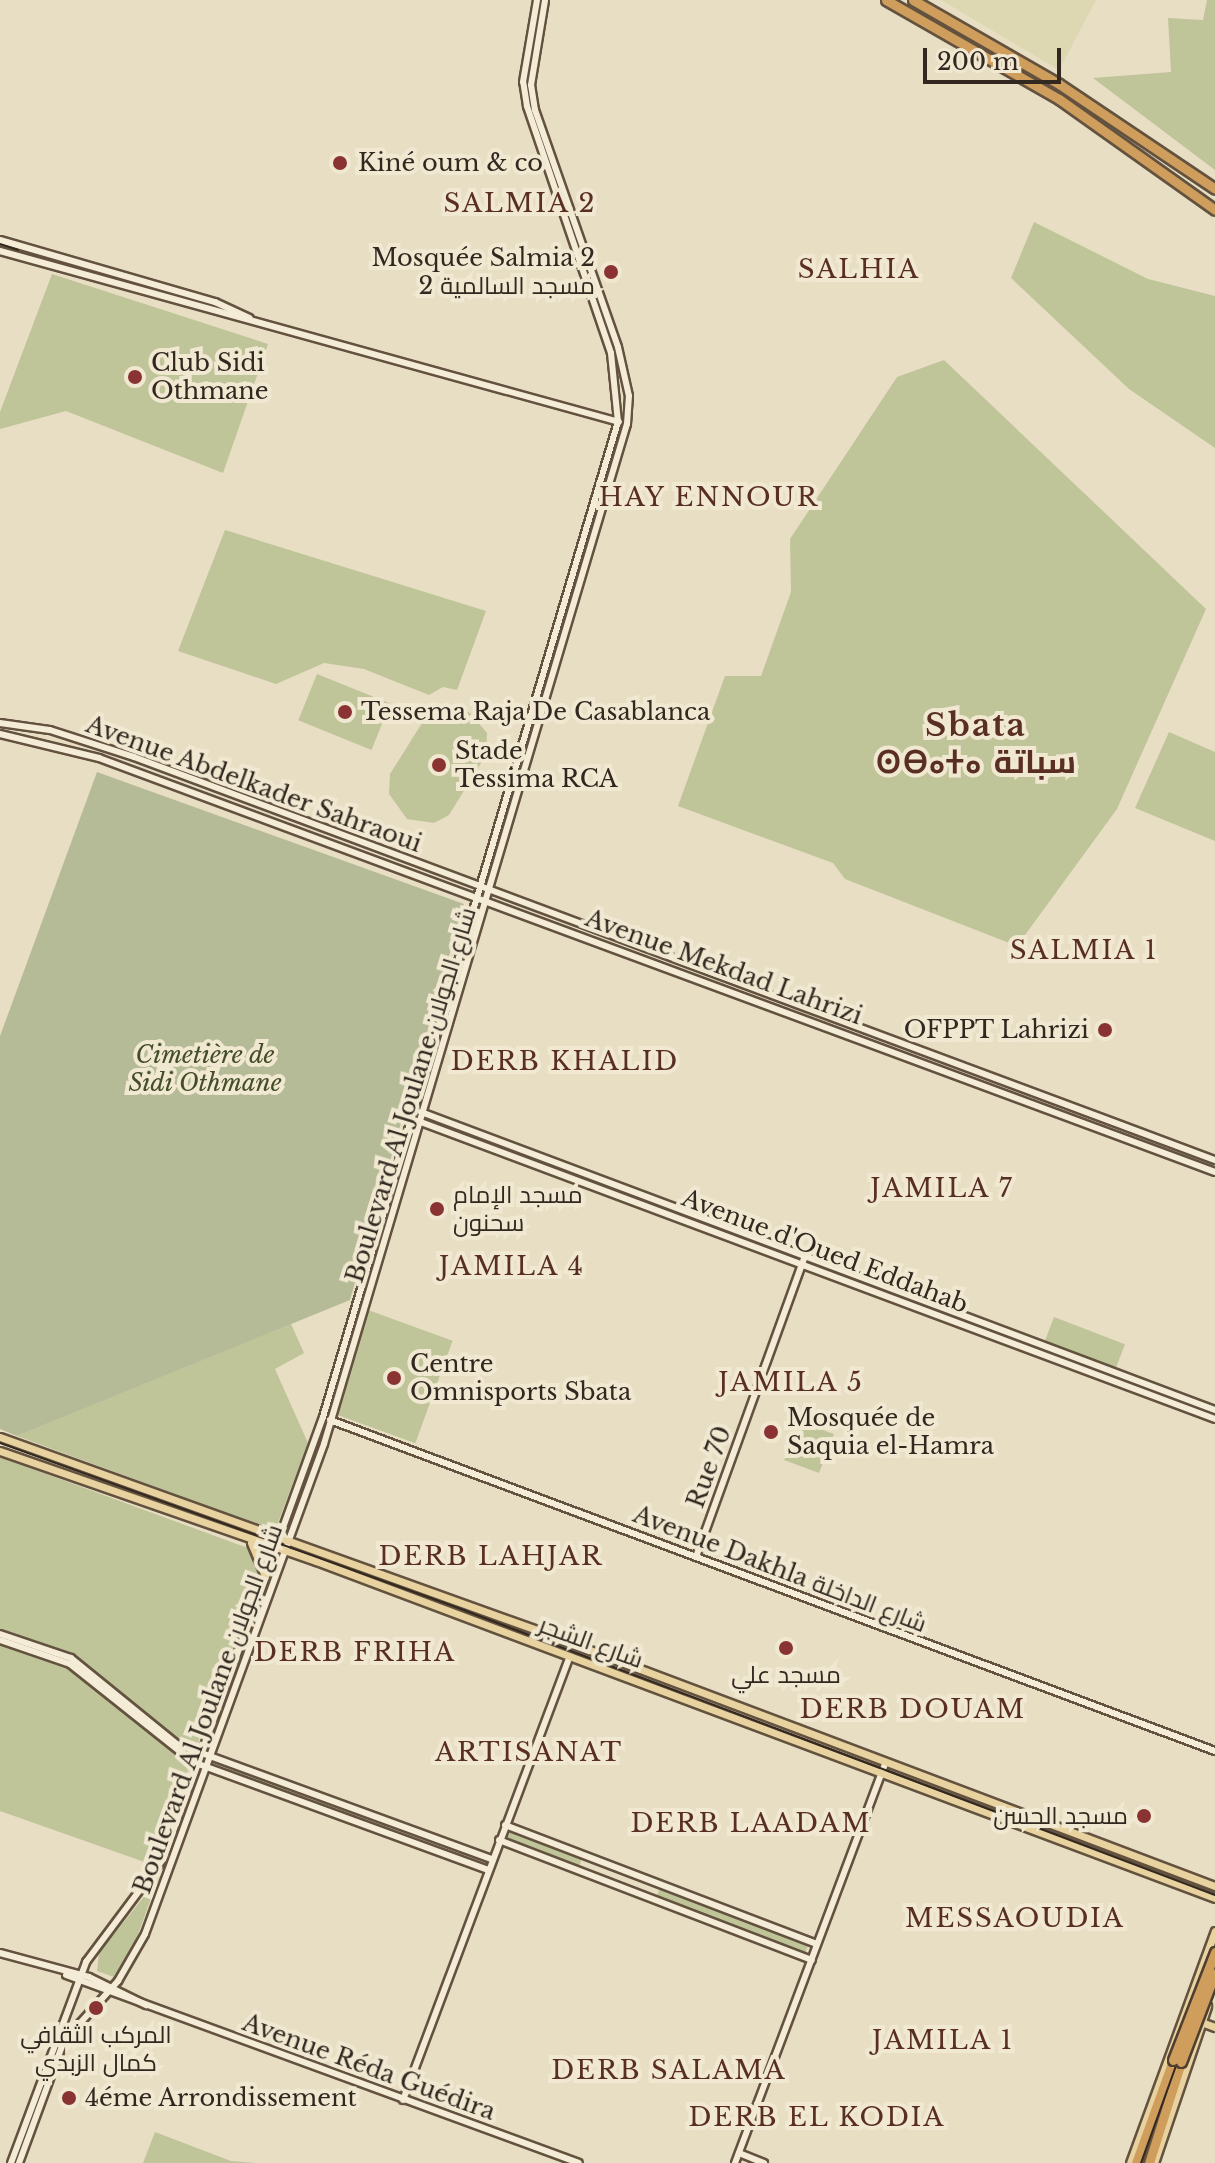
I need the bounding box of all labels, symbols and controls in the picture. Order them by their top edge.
scale bar [927,32,1065,82]
text: 200 m [937,47,1019,76]
place label: Kiné oum & co [358,149,543,177]
marker: Kiné oum & co [329,152,351,174]
district label: SALMIA 2 [443,188,597,220]
place label: Mosquée Salmia 2 مسجد السالمية 2 [371,244,595,300]
district label: SALHIA [798,254,920,286]
marker: Mosquée Salmia 2 مسجد السالمية 2 [602,263,620,281]
place label: Club Sidi Othmane [151,349,269,405]
marker: Club Sidi Othmane [126,368,144,386]
district label: HAY ENNOUR [598,482,820,514]
place label: Tessema Raja De Casablanca [361,698,711,726]
marker: Tessema Raja De Casablanca [336,703,354,721]
district label: Sbata ⵙⴱⴰⵜⴰ سباتة [882,707,1070,782]
street label: Avenue Abdelkader Sahraoui [82,709,426,859]
place label: Stade Tessima RCA [455,737,618,793]
marker: Stade Tessima RCA [430,756,448,774]
street label: Boulevard Al Joulane شارع الجولان [340,903,482,1287]
street label: Avenue Mekdad Lahrizi [582,903,866,1031]
district label: SALMIA 1 [1009,935,1159,967]
place label: OFPPT Lahrizi [903,1016,1089,1044]
marker: OFPPT Lahrizi [1096,1021,1114,1039]
park label: Cimetière de Sidi Othmane [128,1041,282,1097]
district label: DERB KHALID [451,1046,679,1078]
district label: JAMILA 7 [870,1173,1014,1205]
place label: مسجد الإمام سحنون [453,1181,583,1237]
street label: Avenue d'Oued Eddahab [678,1183,972,1319]
marker: مسجد الإمام سحنون [428,1200,446,1218]
district label: JAMILA 4 [439,1251,585,1283]
place label: Centre Omnisports Sbata [410,1350,631,1406]
district label: JAMILA 5 [718,1367,864,1399]
marker: Centre Omnisports Sbata [385,1369,403,1387]
place label: Mosquée de Saquia el-Hamra [787,1404,994,1460]
street label: Rue 70 [681,1422,737,1512]
marker: Mosquée de Saquia el-Hamra [762,1423,780,1441]
street label: Avenue Dakhla شارع الداخلة [629,1500,931,1638]
street label: Boulevard Al Joulane شارع الجولان [127,1520,289,1898]
district label: DERB LAHJAR [379,1541,603,1573]
street label: شارع الشجر [535,1610,647,1674]
district label: DERB FRIHA [254,1637,456,1669]
marker: مسجد علي [777,1639,795,1657]
place label: مسجد علي [731,1661,841,1689]
district label: DERB DOUAM [800,1694,1026,1726]
district label: ARTISANAT [435,1737,623,1769]
place label: مسجد الحسن [993,1802,1128,1830]
marker: مسجد الحسن [1135,1807,1153,1825]
district label: DERB LAADAM [630,1808,872,1840]
district label: MESSAOUDIA [905,1903,1125,1935]
marker: المركب الثقافي كمال الزبدي [87,1999,105,2017]
street label: Avenue Réda Guédira [239,2008,499,2126]
place label: المركب الثقافي كمال الزبدي [20,2021,172,2077]
district label: JAMILA 1 [871,2025,1015,2057]
district label: DERB SALAMA [551,2055,787,2087]
place label: 4éme Arrondissement [85,2084,358,2112]
marker: 4éme Arrondissement [60,2089,78,2107]
district label: DERB EL KODIA [688,2102,946,2134]

